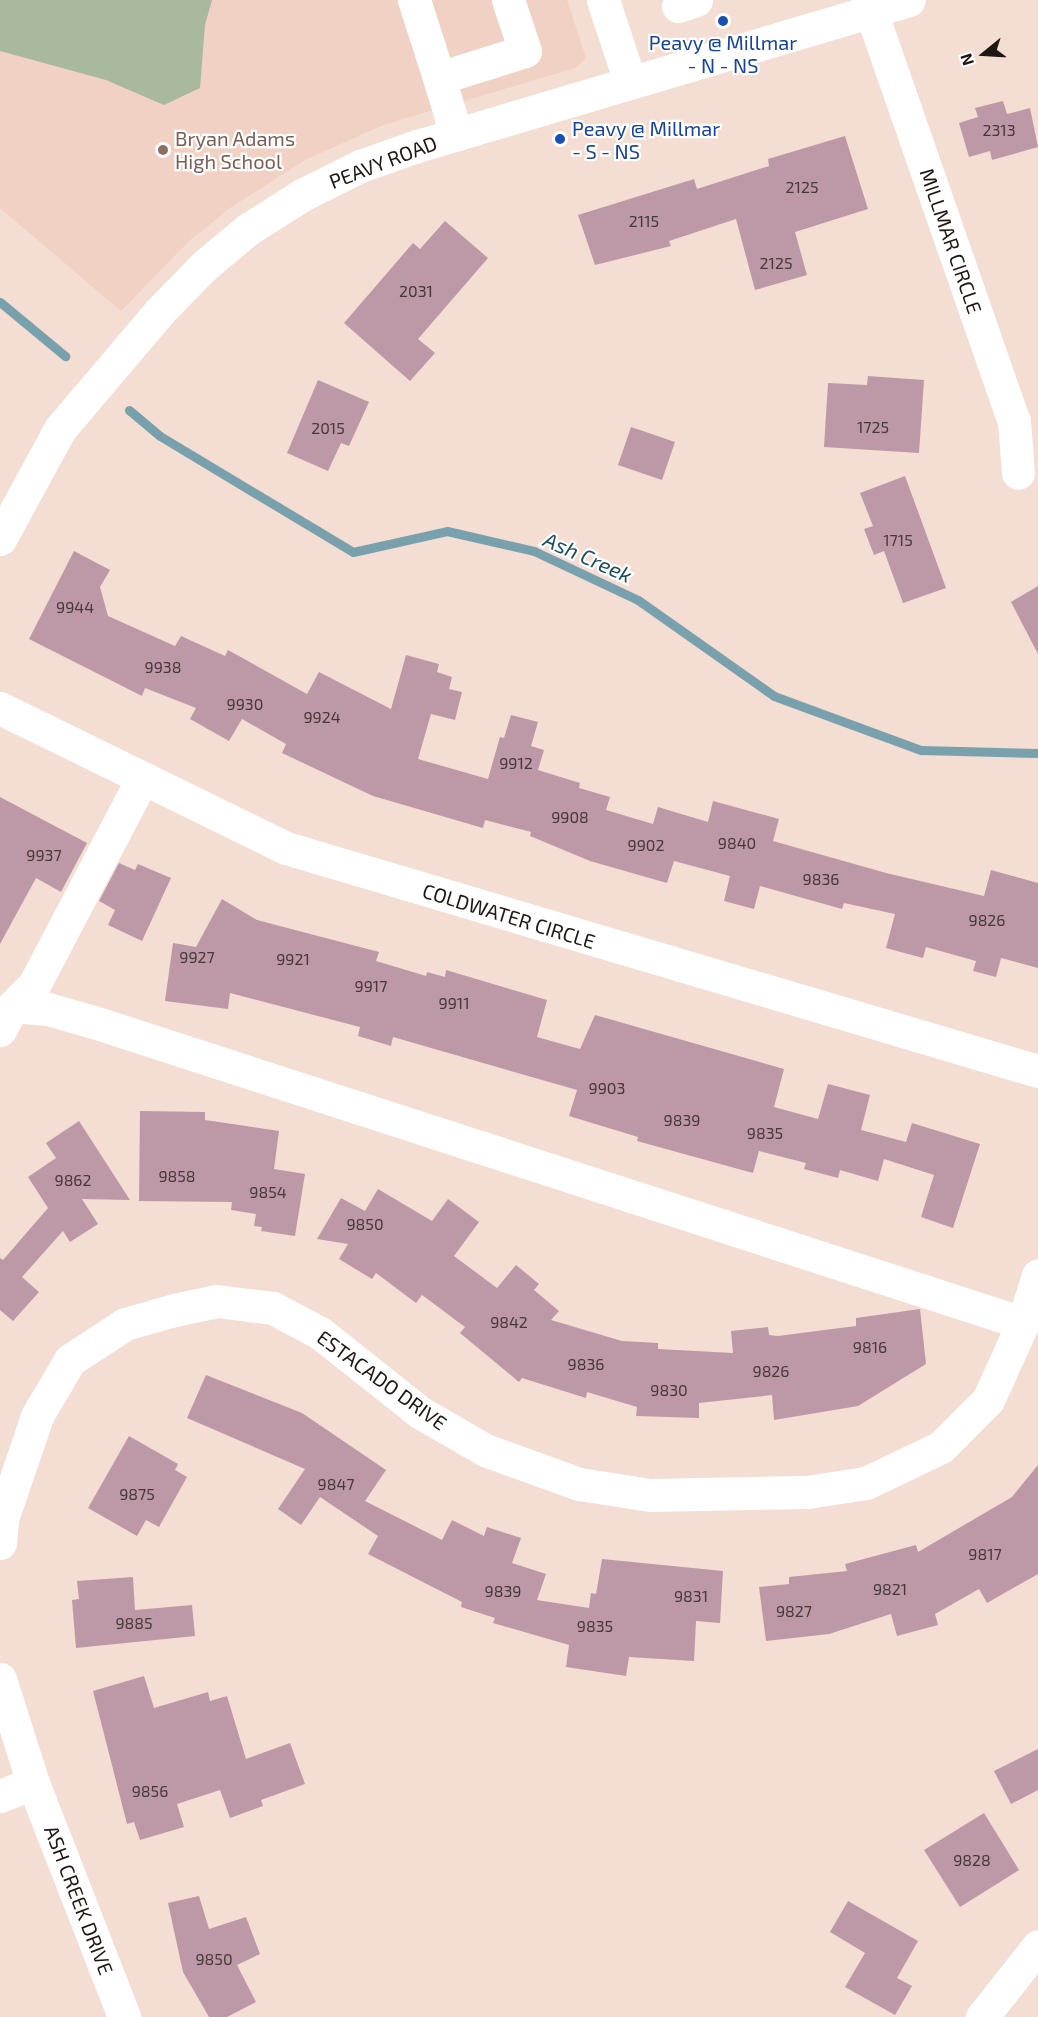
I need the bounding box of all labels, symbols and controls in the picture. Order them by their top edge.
marker: Peavy @ Millmar - N - NS [716,14,730,28]
north arrow [954,24,1014,84]
place label: Peavy @ Millmar - N - NS [649,30,797,77]
text: N [956,51,977,68]
place label: Peavy @ Millmar - S - NS [572,116,721,163]
house number: 2313 [982,120,1016,140]
place label: Bryan Adams High School [175,126,296,173]
street label: PEAVY ROAD [325,130,441,194]
marker: Peavy @ Millmar - S - NS [553,132,567,146]
marker: Bryan Adams High School [156,143,170,157]
street label: MILLMAR CIRCLE [915,165,987,317]
house number: 2125 [786,177,818,197]
house number: 2115 [629,211,659,231]
house number: 2125 [760,253,792,273]
house number: 2031 [399,281,433,301]
house number: 1725 [857,417,889,437]
house number: 2015 [311,418,345,438]
water label: Ash Creek [540,526,636,588]
house number: 1715 [883,530,913,550]
house number: 9944 [56,597,94,617]
house number: 9938 [145,657,181,677]
house number: 9930 [227,694,263,714]
house number: 9924 [303,707,341,727]
house number: 9912 [499,753,533,773]
house number: 9908 [551,807,589,827]
house number: 9840 [718,833,756,853]
house number: 9902 [628,835,664,855]
house number: 9937 [26,845,62,865]
house number: 9836 [803,869,839,889]
street label: COLDWATER CIRCLE [420,878,598,954]
house number: 9826 [968,910,1006,930]
house number: 9927 [179,947,215,967]
house number: 9921 [276,949,310,969]
house number: 9917 [355,976,387,996]
house number: 9911 [438,993,470,1013]
house number: 9903 [589,1078,625,1098]
house number: 9839 [664,1110,700,1130]
house number: 9835 [747,1123,783,1143]
house number: 9858 [158,1166,196,1186]
house number: 9862 [54,1170,92,1190]
house number: 9854 [249,1182,287,1202]
house number: 9850 [346,1214,384,1234]
house number: 9842 [490,1312,528,1332]
street label: ESTACADO DRIVE [312,1325,452,1435]
house number: 9816 [853,1337,887,1357]
house number: 9836 [568,1354,604,1374]
house number: 9826 [752,1361,790,1381]
house number: 9830 [650,1380,688,1400]
house number: 9847 [318,1474,354,1494]
house number: 9875 [119,1484,155,1504]
house number: 9817 [968,1544,1002,1564]
house number: 9821 [873,1579,907,1599]
house number: 9839 [485,1581,521,1601]
house number: 9831 [674,1586,708,1606]
house number: 9827 [776,1601,812,1621]
house number: 9885 [115,1613,153,1633]
house number: 9835 [577,1616,613,1636]
house number: 9856 [132,1781,168,1801]
street label: ASH CREEK DRIVE [39,1822,119,1978]
house number: 9828 [953,1850,991,1870]
house number: 9850 [195,1949,233,1969]

